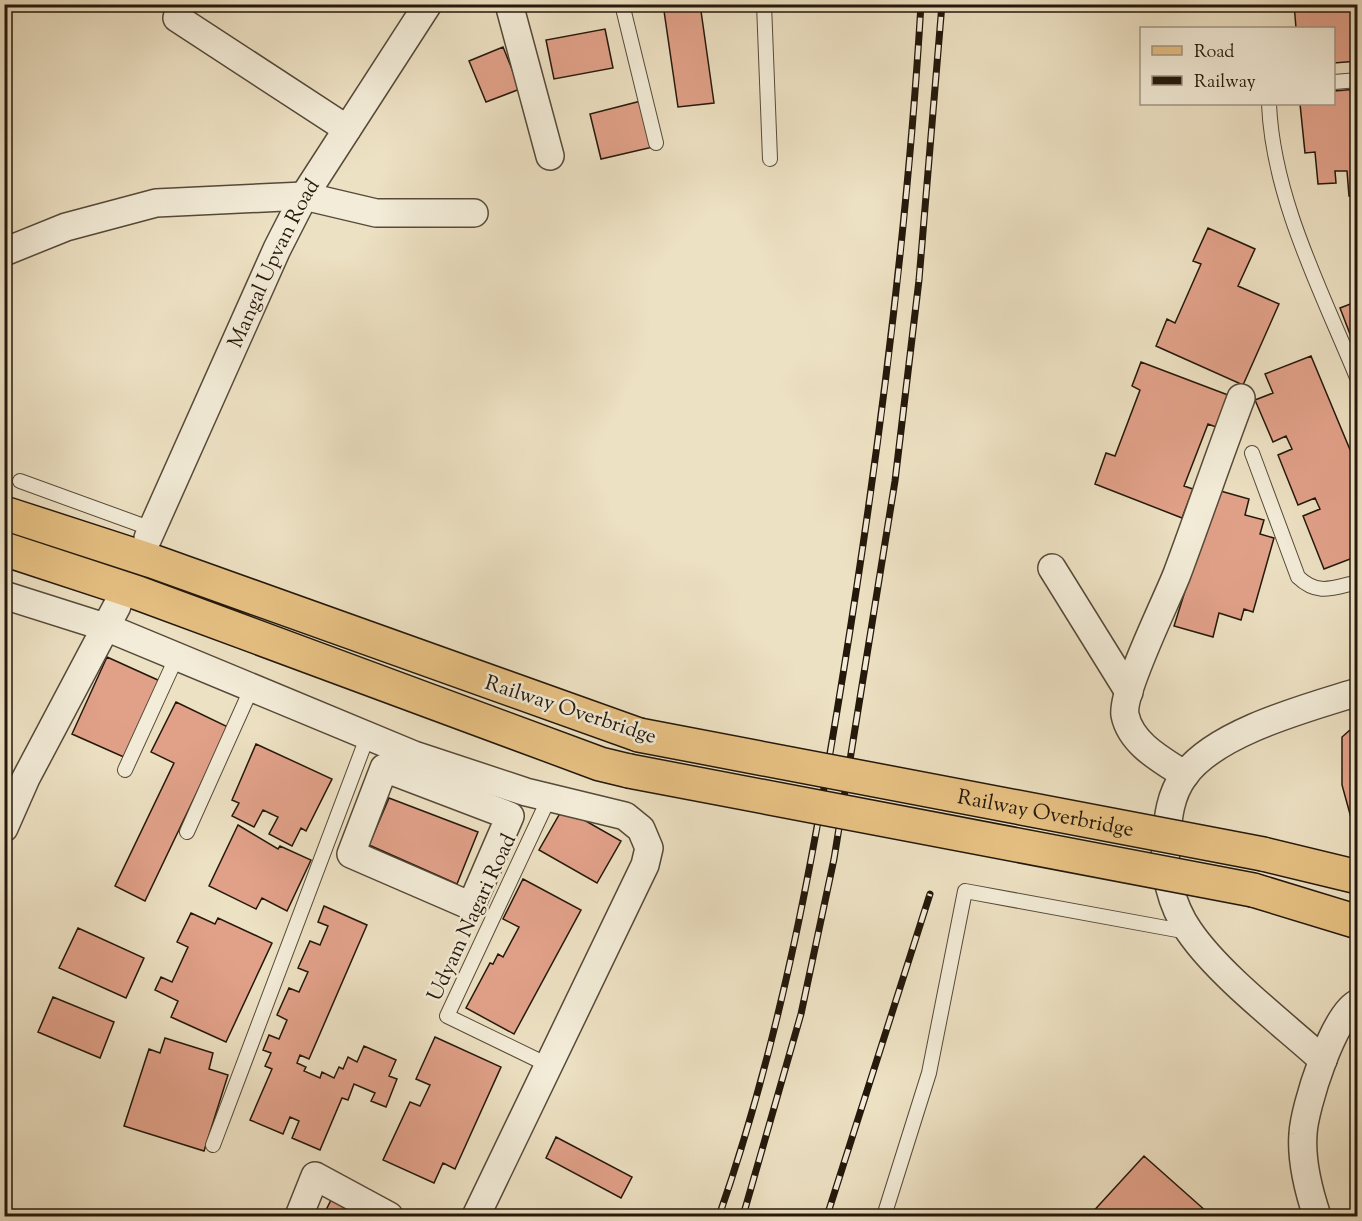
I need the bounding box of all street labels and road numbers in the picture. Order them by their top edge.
street label: Mangal Upvan Road [222,173,328,353]
street label: Railway Overbridge [481,669,660,753]
street label: Railway Overbridge [955,783,1136,846]
street label: Udyam Nagari Road [421,829,525,1006]

